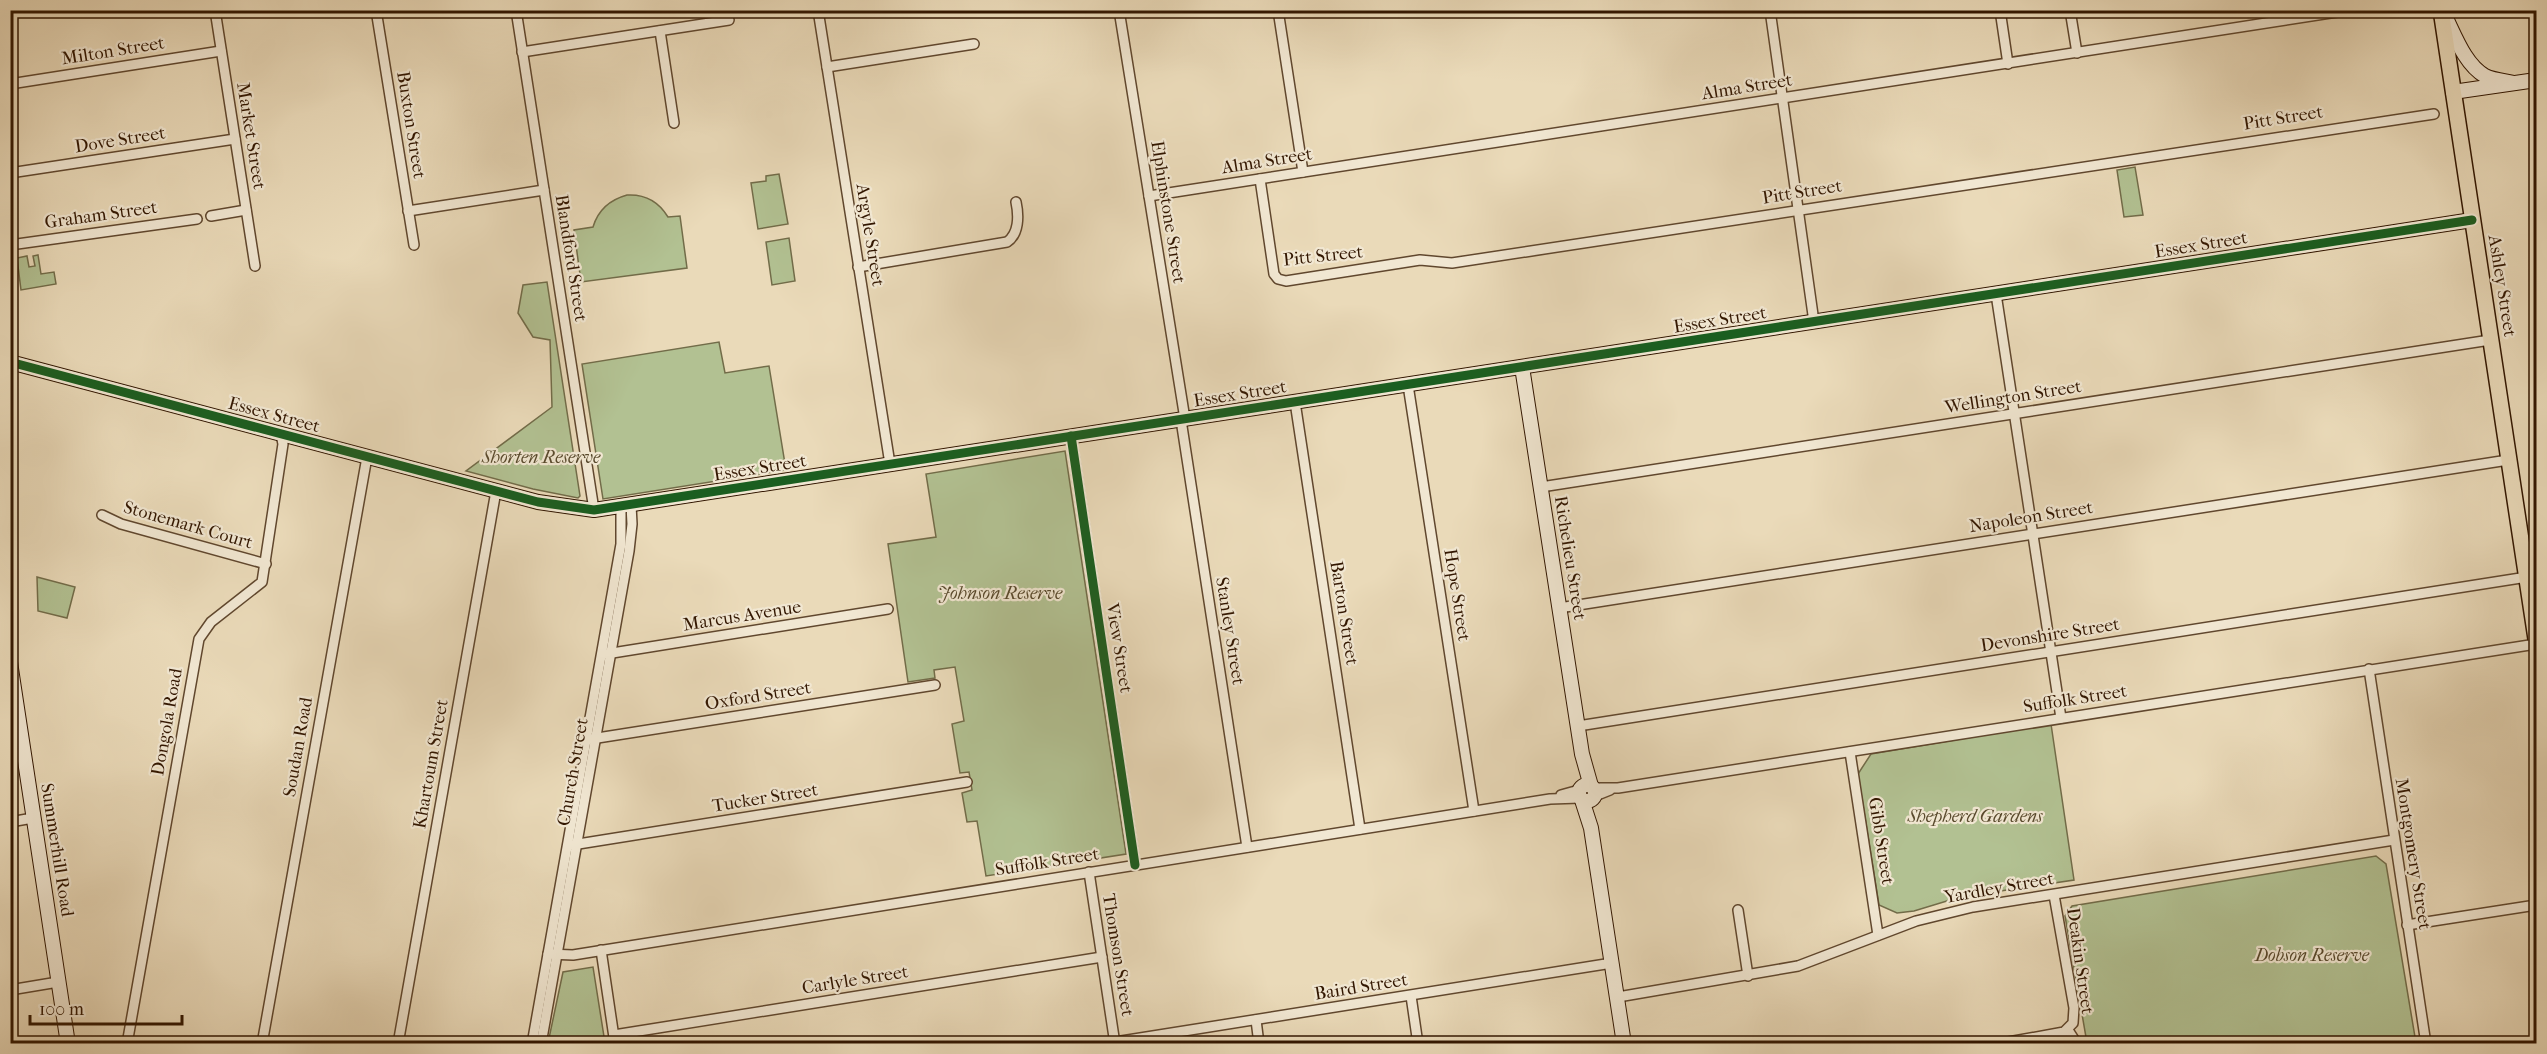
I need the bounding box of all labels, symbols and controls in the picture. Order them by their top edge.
street label: Milton Street [60,32,167,69]
street label: Alma Street [1699,69,1794,105]
street label: Buxton Street [392,70,430,181]
street label: Market Street [232,81,270,192]
street label: Pitt Street [2242,101,2325,135]
street label: Dove Street [73,122,167,158]
street label: Elphinstone Street [1146,139,1190,285]
street label: Alma Street [1219,143,1314,179]
street label: Pitt Street [1761,175,1844,209]
street label: Argyle Street [851,181,889,288]
street label: Blandford Street [551,193,592,324]
street label: Graham Street [43,197,159,233]
street label: Essex Street [2153,227,2250,263]
street label: Ashley Street [2483,233,2520,339]
street label: Pitt Street [1282,241,1365,271]
street label: Essex Street [1672,302,1769,338]
street label: Essex Street [1192,376,1289,412]
street label: Wellington Street [1942,376,2083,418]
street label: Essex Street [226,393,323,437]
park label: Shorten Reserve [481,447,601,468]
street label: Essex Street [712,450,809,486]
street label: Richelieu Street [1550,494,1590,622]
street label: Stonemark Court [121,497,256,554]
street label: Napoleon Street [1968,497,2095,537]
street label: Hope Street [1439,547,1475,643]
street label: Barton Street [1325,559,1363,667]
street label: Stanley Street [1211,576,1249,687]
park label: Johnson Reserve [938,583,1063,604]
street label: Marcus Avenue [682,596,803,636]
street label: View Street [1101,601,1137,695]
street label: Devonshire Street [1979,614,2122,656]
street label: Dongola Road [147,666,187,777]
street label: Oxford Street [704,677,813,715]
street label: Suffolk Street [2022,680,2129,718]
street label: Soudan Road [279,695,317,799]
street label: Khartoum Street [409,697,453,830]
street label: Church Street [553,716,593,828]
street label: Montgomery Street [2391,777,2435,932]
street label: Tucker Street [711,779,820,817]
street label: Summerhill Road [36,782,78,919]
street label: Gibb Street [1864,796,1898,887]
park label: Shepherd Gardens [1906,806,2043,827]
street label: Suffolk Street [994,843,1101,881]
street label: Yardley Street [1942,868,2056,908]
street label: Thomson Street [1098,892,1138,1018]
street label: Deakin Street [2062,906,2098,1016]
park label: Dobson Reserve [2254,945,2370,966]
street label: Carlyle Street [800,961,910,999]
street label: Baird Street [1313,969,1410,1005]
scale bar [30,988,182,1026]
text: 100 m [39,999,84,1020]

